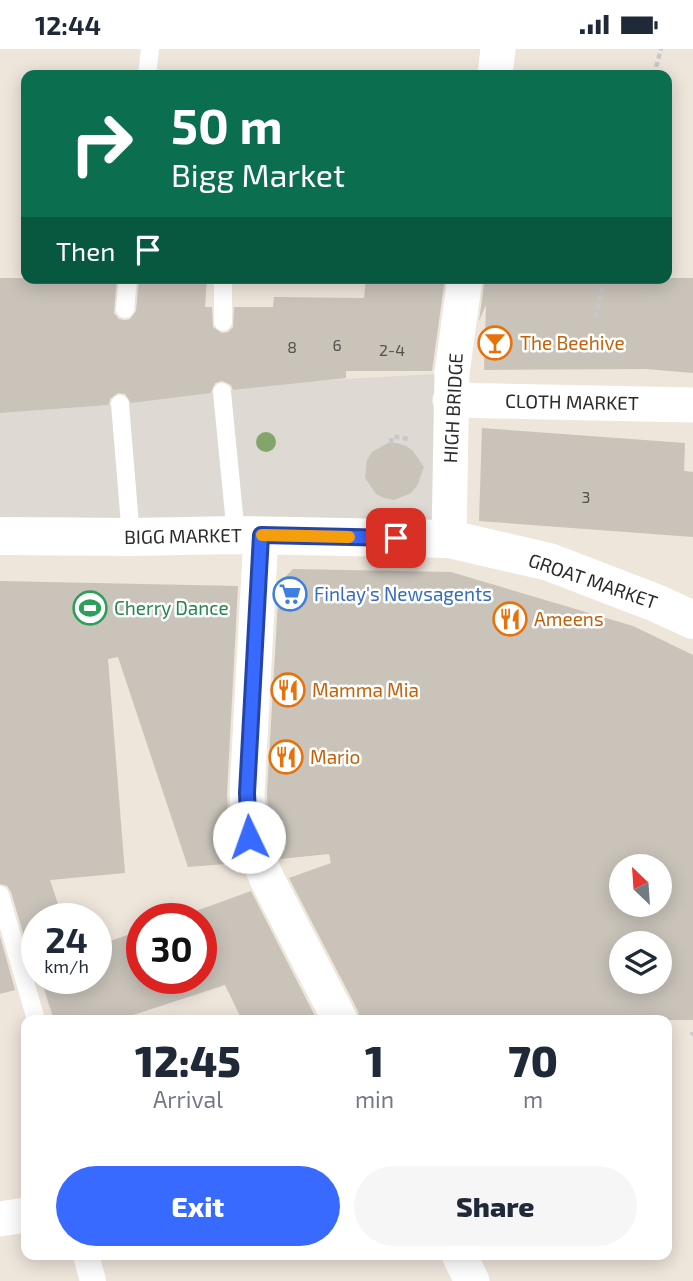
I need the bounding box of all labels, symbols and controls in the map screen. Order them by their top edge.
text: 12:44 [35,9,101,40]
text: 50 m [171,95,283,154]
icon: right [56,98,147,189]
text: Bigg Market [171,155,345,193]
icon: arrive [129,231,167,269]
text: Then [56,235,115,266]
bar icon: The Beehive [476,324,514,362]
place label: The Beehive [520,331,625,354]
house number: 6 [332,335,342,354]
house number: 8 [287,337,297,356]
house number: 2-4 [379,340,405,359]
street label: HIGH BRIDGE [438,352,467,464]
street label: CLOTH MARKET [505,389,639,414]
house number: 3 [582,487,590,506]
pin [366,508,426,568]
icon: arrive [377,519,415,557]
street label: BIGG MARKET [124,523,242,548]
street label: GROAT MARKET [526,548,661,613]
supermarket icon: Finlay's Newsagents [271,575,309,613]
place label: Finlay's Newsagents [314,582,492,605]
sports icon: Cherry Dance [71,589,109,627]
place label: Cherry Dance [114,596,229,619]
restaurant icon: Ameens [491,600,529,638]
place label: Ameens [534,607,604,630]
restaurant icon: Mamma Mia [269,671,307,709]
place label: Mamma Mia [312,678,419,701]
restaurant icon: Mario [267,738,305,776]
place label: Mario [310,745,360,768]
position arrow [212,800,286,874]
north arrow [609,854,672,917]
map controls [609,854,672,994]
speed limit sign: 30 [126,903,217,994]
text: 24 [45,918,88,960]
button: layers [609,931,672,994]
text: km/h [44,955,89,977]
text: 12:45 [135,1035,241,1085]
text: 1 [365,1035,384,1085]
text: 70 [508,1035,558,1085]
text: Arrival [153,1085,223,1113]
text: min [355,1085,394,1113]
text: m [523,1085,543,1113]
button: Exit [56,1166,340,1246]
button: Share [354,1166,637,1246]

